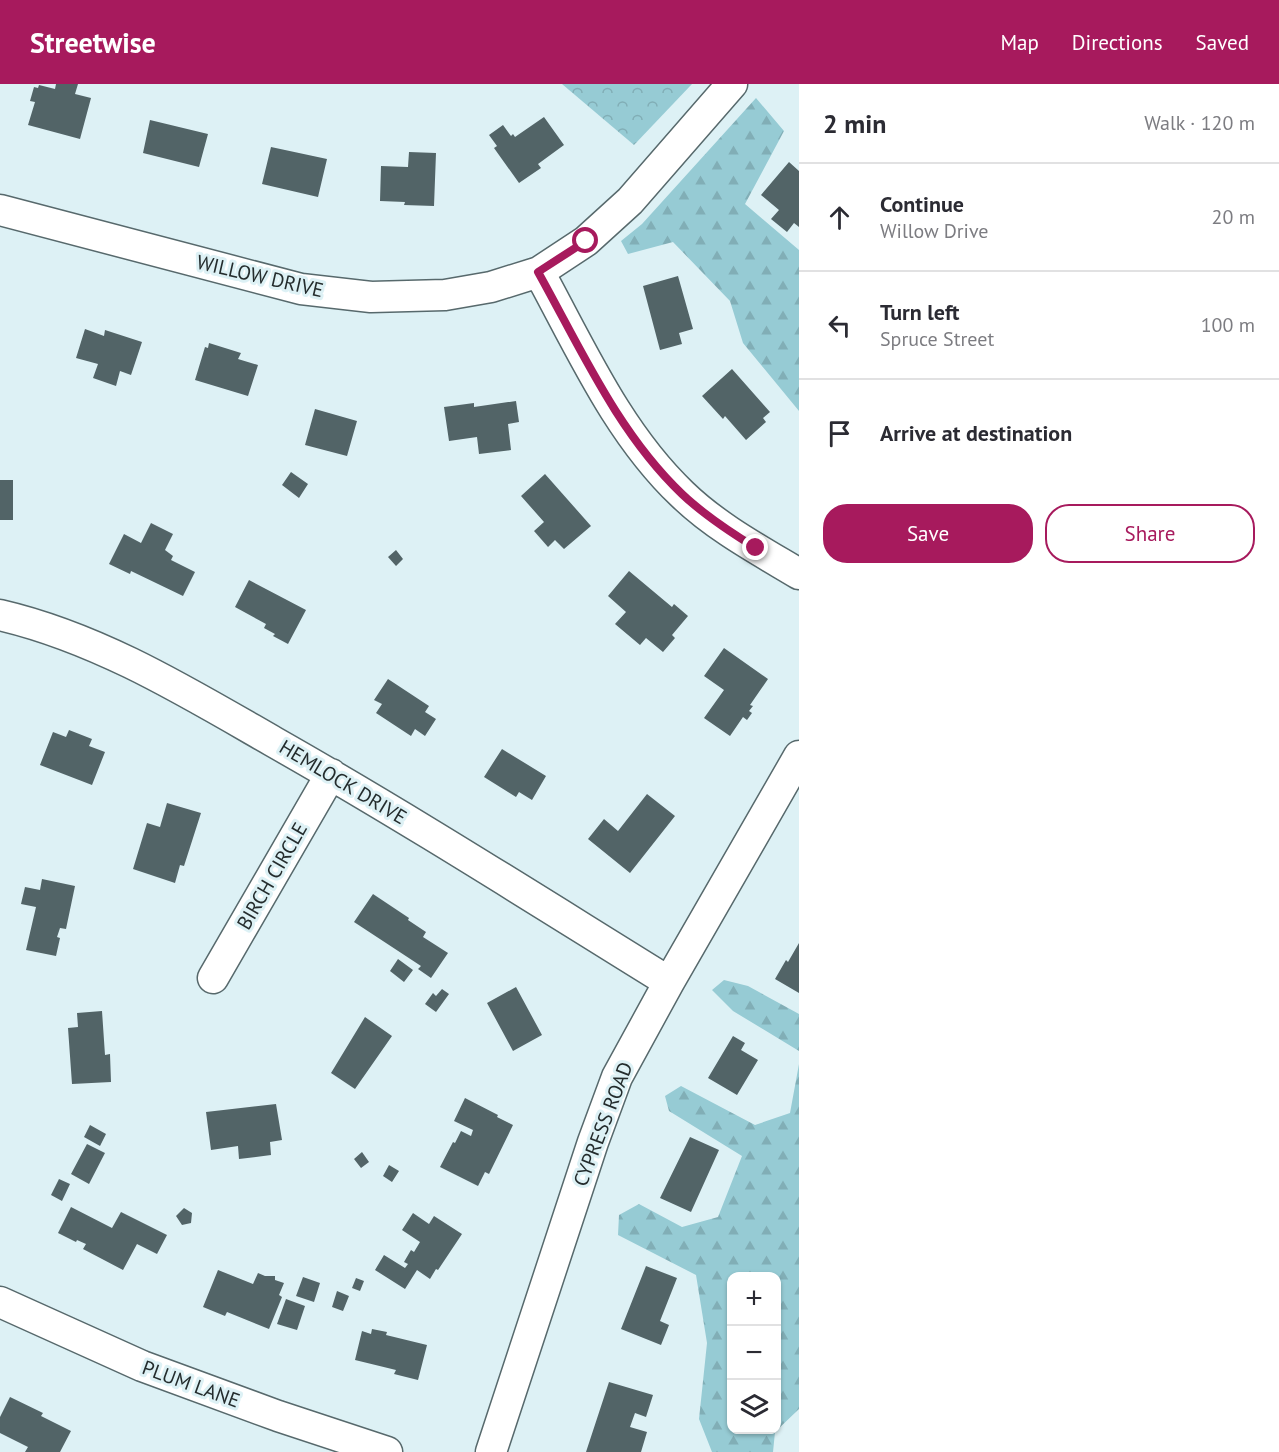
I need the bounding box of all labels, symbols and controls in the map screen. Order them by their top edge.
text: Streetwise [30,24,156,61]
text: Map [1000,29,1039,56]
text: Directions [1072,29,1163,56]
text: Saved [1196,29,1249,56]
text: 2 min [823,107,886,140]
text: Walk · 120 m [1144,110,1255,136]
text: Continue [880,190,964,218]
icon: ahead [823,201,856,234]
text: 20 m [1212,204,1255,230]
text: Willow Drive [880,218,988,244]
route start [572,227,598,253]
street label: WILLOW DRIVE [194,249,326,303]
text: Turn left [880,298,960,326]
icon: left [823,309,856,342]
text: 100 m [1201,312,1255,338]
text: Spruce Street [880,326,994,352]
icon: arrive [823,417,856,450]
text: Arrive at destination [880,419,1072,447]
button: Save [823,504,1033,563]
button: Share [1045,504,1255,563]
route end [742,534,768,560]
street label: HEMLOCK DRIVE [275,734,411,830]
street label: BIRCH CIRCLE [231,818,313,934]
street label: CYPRESS ROAD [567,1058,639,1190]
map controls [727,1272,781,1434]
button: + [727,1272,781,1326]
button: − [727,1326,781,1380]
street label: PLUM LANE [139,1354,243,1414]
button: layers [727,1380,781,1434]

